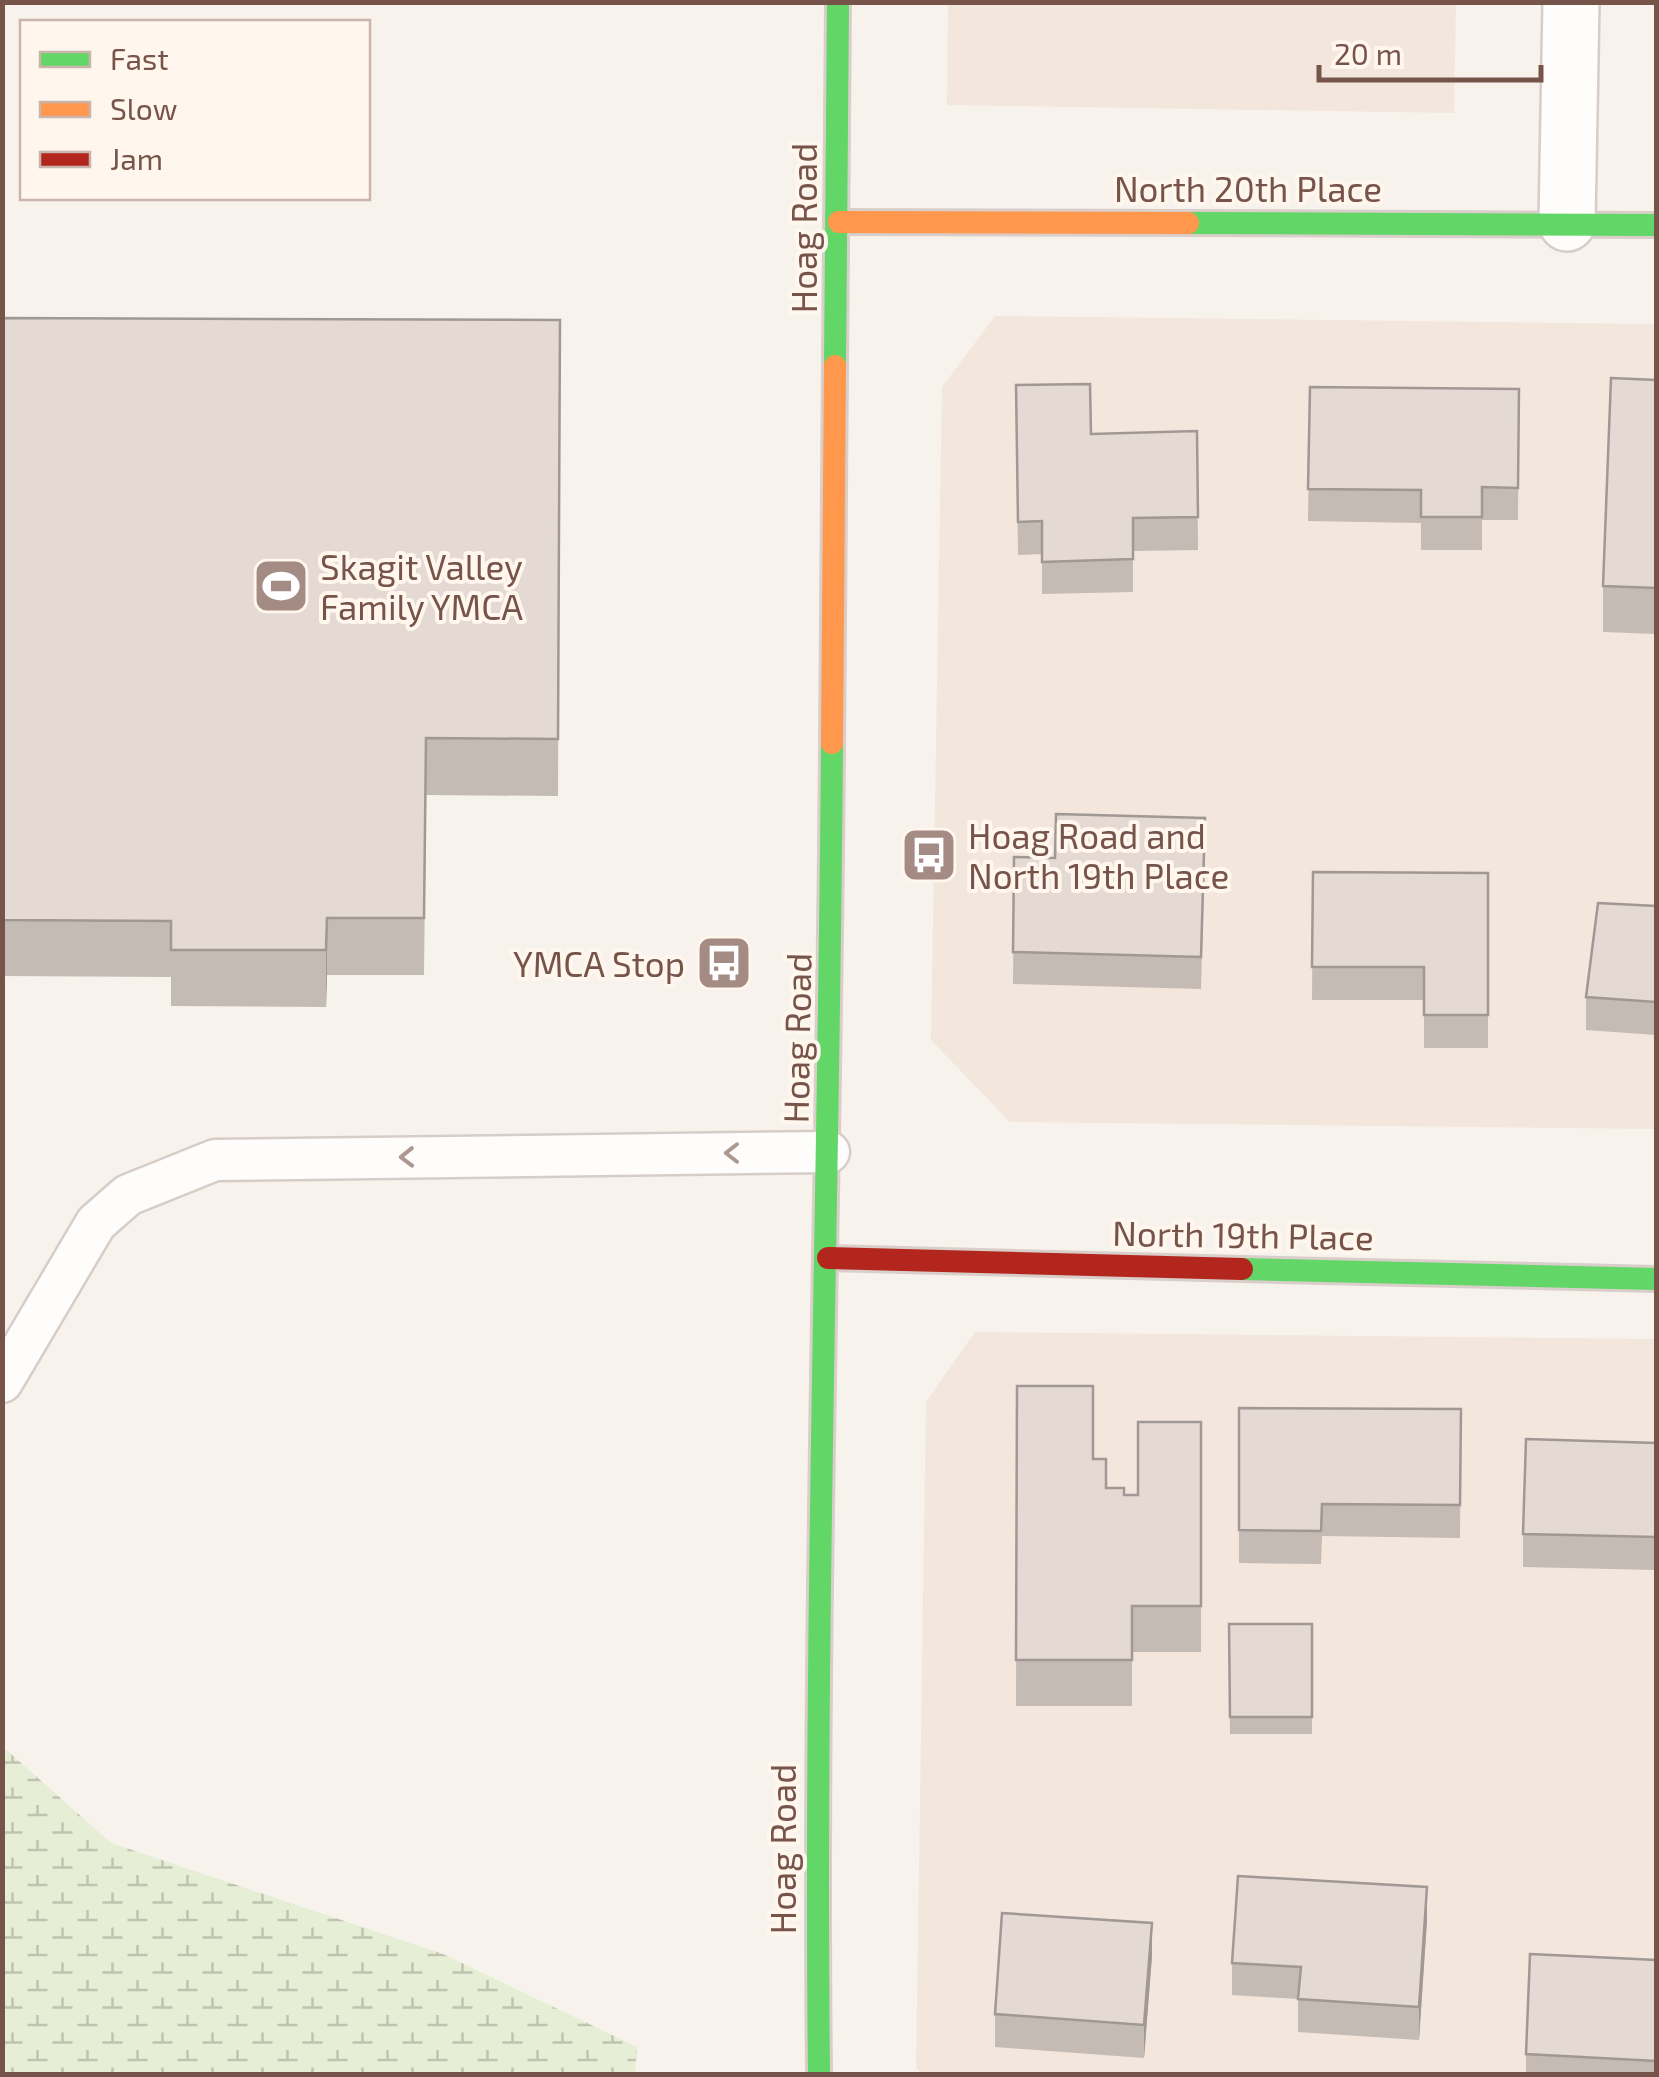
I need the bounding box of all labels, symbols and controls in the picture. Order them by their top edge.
legend [20,20,370,200]
scale bar [1319,20,1542,82]
text: 20 m [1334,35,1402,71]
text: Fast [110,40,169,76]
text: Slow [110,90,177,126]
text: Jam [110,140,163,176]
street label: Hoag Road [782,143,824,313]
street label: North 20th Place [1114,167,1382,209]
place label: Skagit Valley Family YMCA [320,545,523,627]
sports icon: Skagit Valley Family YMCA [251,556,311,616]
place label: Hoag Road and North 19th Place [968,814,1229,896]
bus stop icon: Hoag Road and North 19th Place [899,825,959,885]
bus stop icon: YMCA Stop [694,933,754,993]
place label: YMCA Stop [513,942,685,984]
street label: Hoag Road [774,952,818,1124]
one-way arrow [723,1142,738,1164]
one-way arrow [398,1146,414,1167]
street label: North 19th Place [1112,1211,1374,1257]
street label: Hoag Road [761,1764,803,1934]

